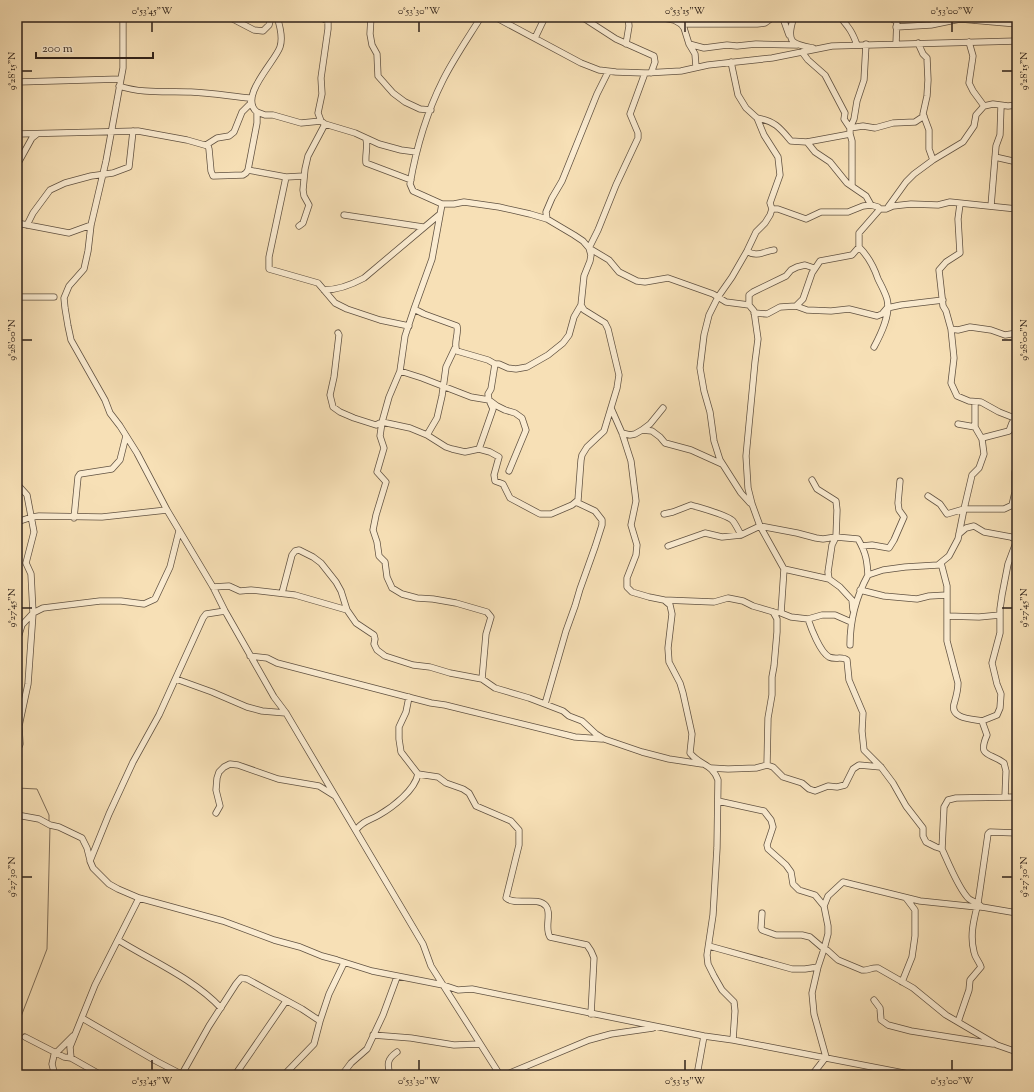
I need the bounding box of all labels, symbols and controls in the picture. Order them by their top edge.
text: 0°53'45"W [132,4,172,19]
text: 0°53'30"W [398,4,440,19]
text: 0°53'15"W [665,4,705,19]
text: 0°53'00"W [931,4,973,19]
scale bar [36,34,153,60]
text: 200 m [42,40,73,58]
text: 9°28'15"N [5,52,20,90]
text: 9°28'15"N [1017,52,1032,90]
text: 9°28'00"N [5,319,20,361]
text: 9°28'00"N [1017,319,1032,361]
text: 9°27'45"N [5,588,20,628]
text: 9°27'45"N [1017,588,1032,628]
text: 9°27'30"N [5,857,20,897]
text: 9°27'30"N [1017,857,1032,897]
text: 0°53'45"W [132,1074,172,1089]
text: 0°53'30"W [398,1074,440,1089]
text: 0°53'15"W [665,1074,705,1089]
text: 0°53'00"W [931,1074,973,1089]

